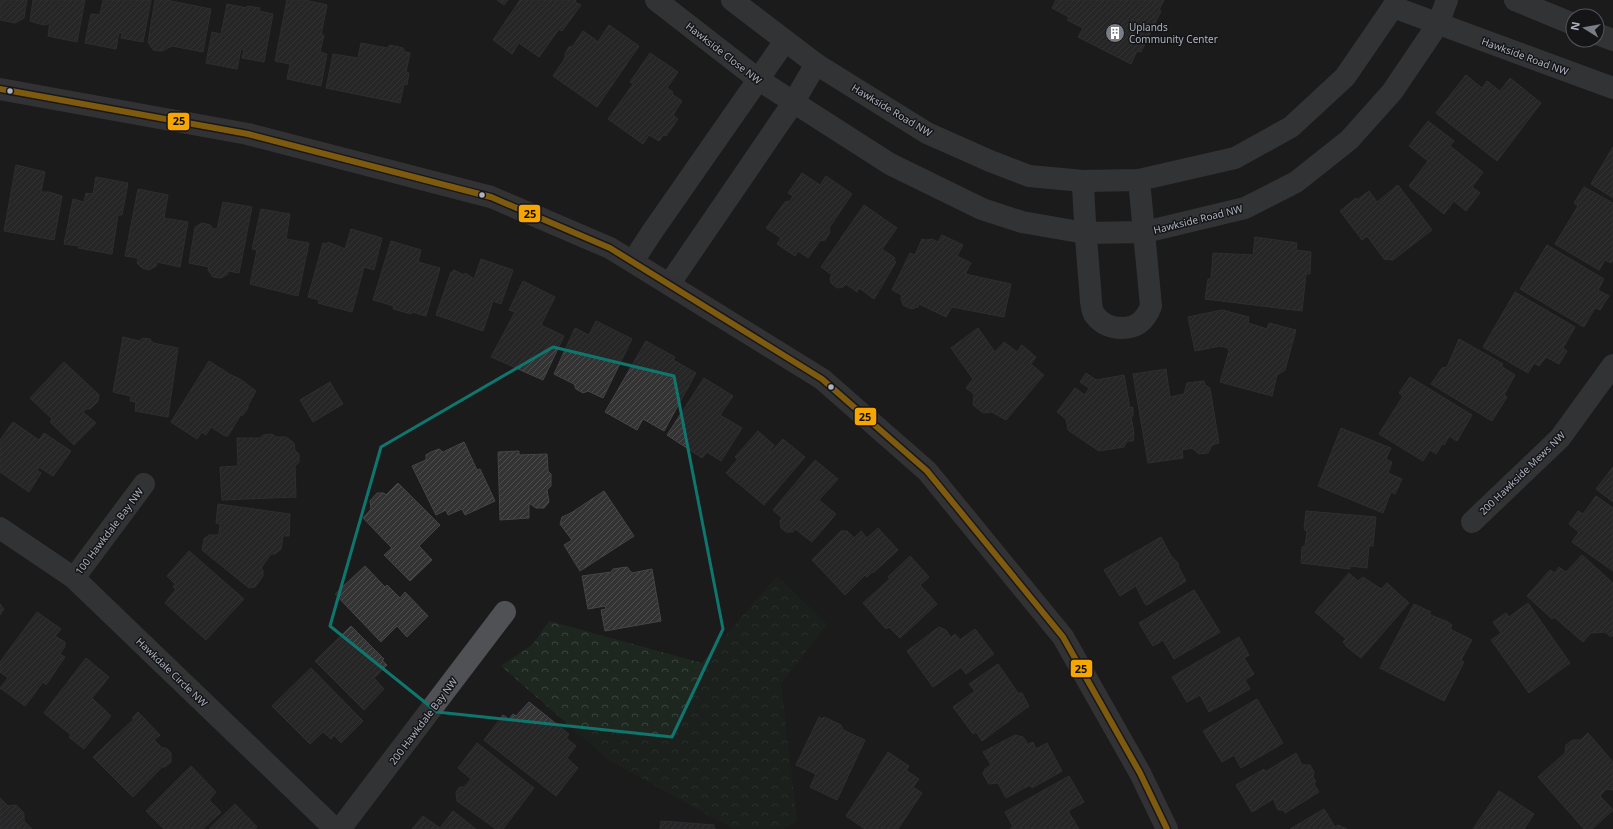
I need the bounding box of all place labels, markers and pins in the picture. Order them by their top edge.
place label: Uplands Community Center [1129,20,1218,46]
building icon: Uplands Community Center [1104,22,1126,44]
unlabelled marker [5,86,15,96]
unlabelled marker [477,190,487,200]
unlabelled marker [826,382,836,392]

